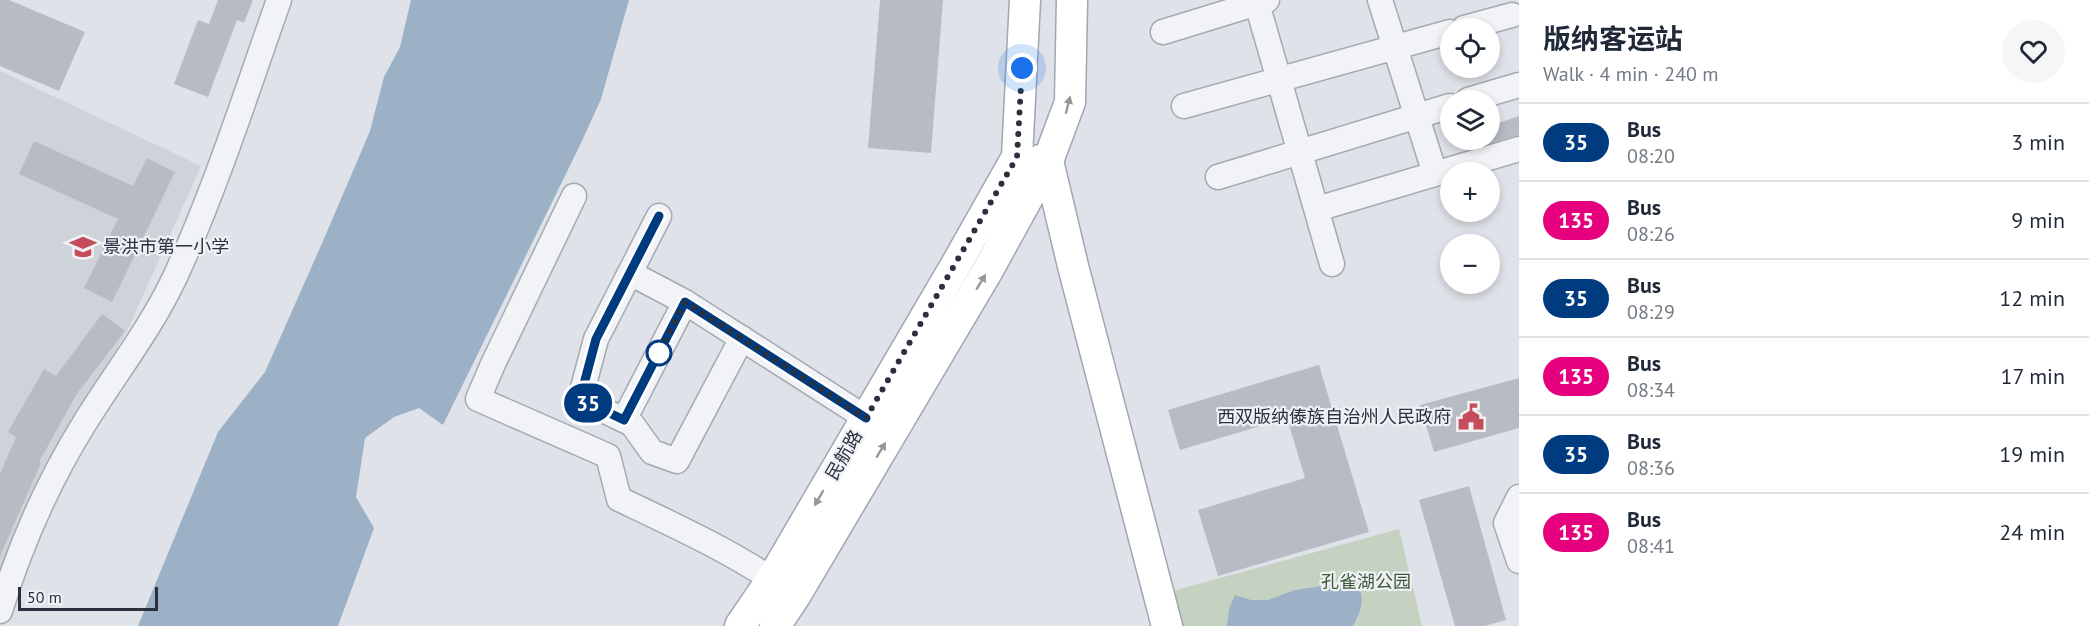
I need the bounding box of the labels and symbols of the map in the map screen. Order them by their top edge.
your location [1007,53,1037,83]
one-way arrow [1063,96,1073,114]
school or university icon: 景洪市第一小学 [68,232,98,262]
place label: 景洪市第一小学 [103,235,229,258]
one-way arrow [975,274,986,290]
unlabelled marker [646,340,672,366]
line badge: 35 [561,384,615,422]
public building icon: 西双版纳傣族自治州人民政府 [1456,402,1486,432]
place label: 西双版纳傣族自治州人民政府 [1217,405,1451,428]
street label: 民航路 [820,426,867,484]
one-way arrow [876,442,887,458]
one-way arrow [814,490,824,507]
park label: 孔雀湖公园 [1321,570,1411,593]
scale bar [18,584,158,612]

